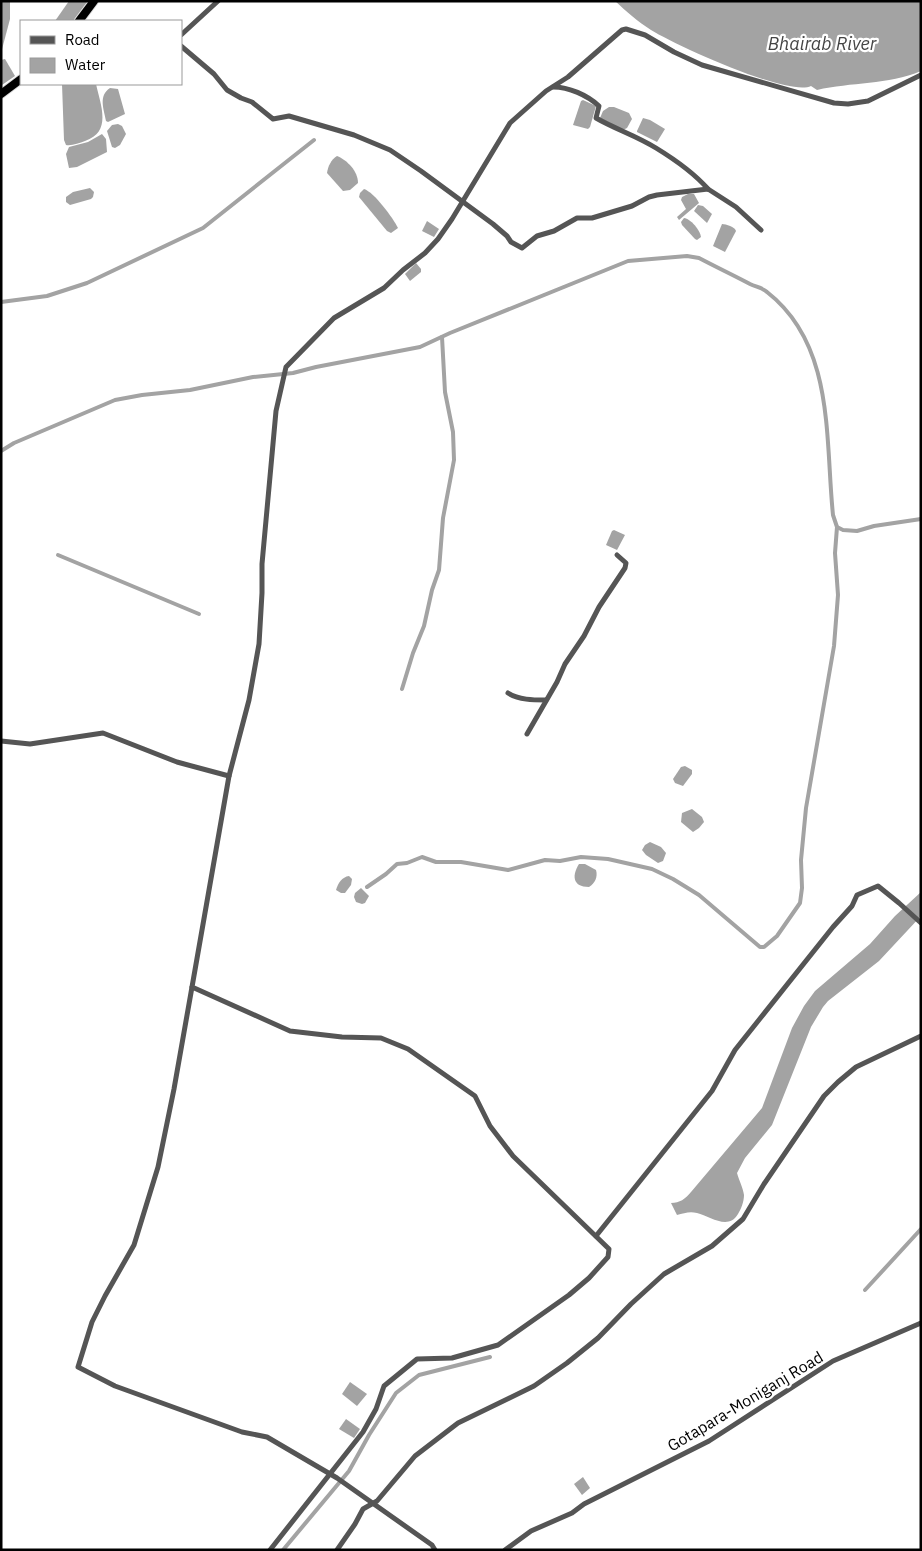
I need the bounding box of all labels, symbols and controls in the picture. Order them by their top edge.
legend [20,20,182,85]
text: Road [65,30,100,49]
water label: Bhairab River [768,32,877,55]
text: Water [65,55,106,74]
street label: Gotapara-Moniganj Road [663,1346,827,1456]

